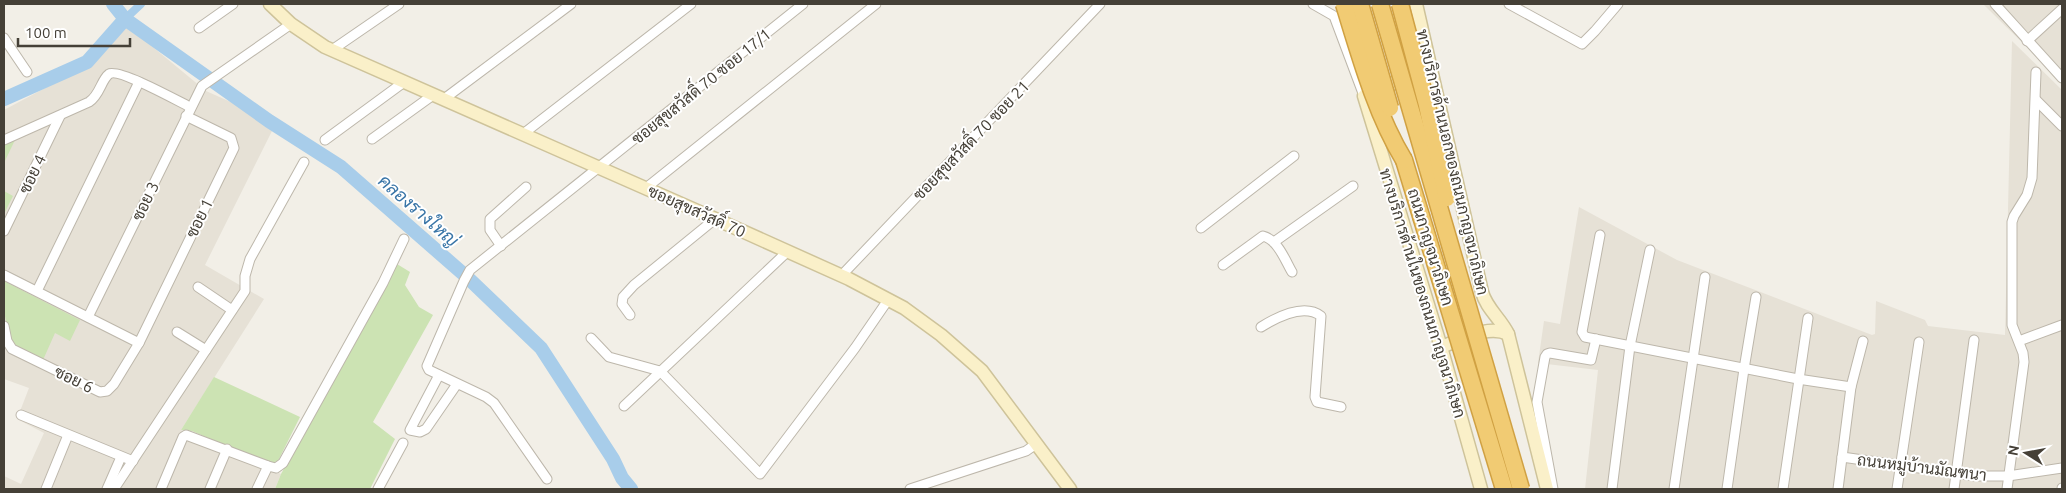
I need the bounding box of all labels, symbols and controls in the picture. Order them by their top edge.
scale bar [18,15,130,47]
street label: ซอยสุขสวัสดิ์ 70 ซอย 17/1 [624,20,776,150]
text: 100 m [25,24,67,41]
street label: ทางบริการด้านนอกของถนนกาญจนาภิเษก [1413,27,1493,297]
street label: ซอยสุขสวัสดิ์ 70 ซอย 21 [906,73,1035,205]
street label: ซอย 4 [15,152,49,196]
street label: ทางบริการด้านในของถนนกาญจนาภิเษก [1375,166,1471,420]
water label: คลองรางใหญ่ [374,168,465,252]
street label: ซอยสุขสวัสดิ์ 70 [644,177,751,243]
street label: ซอย 3 [128,179,162,223]
street label: ถนนกาญจนาภิเษก [1404,186,1458,308]
street label: ซอย 1 [182,196,216,240]
street label: ซอย 6 [52,362,96,396]
north arrow [2001,428,2051,478]
text: N [2004,444,2022,457]
street label: ถนนหมู่บ้านมัณฑนา [1856,449,1988,487]

